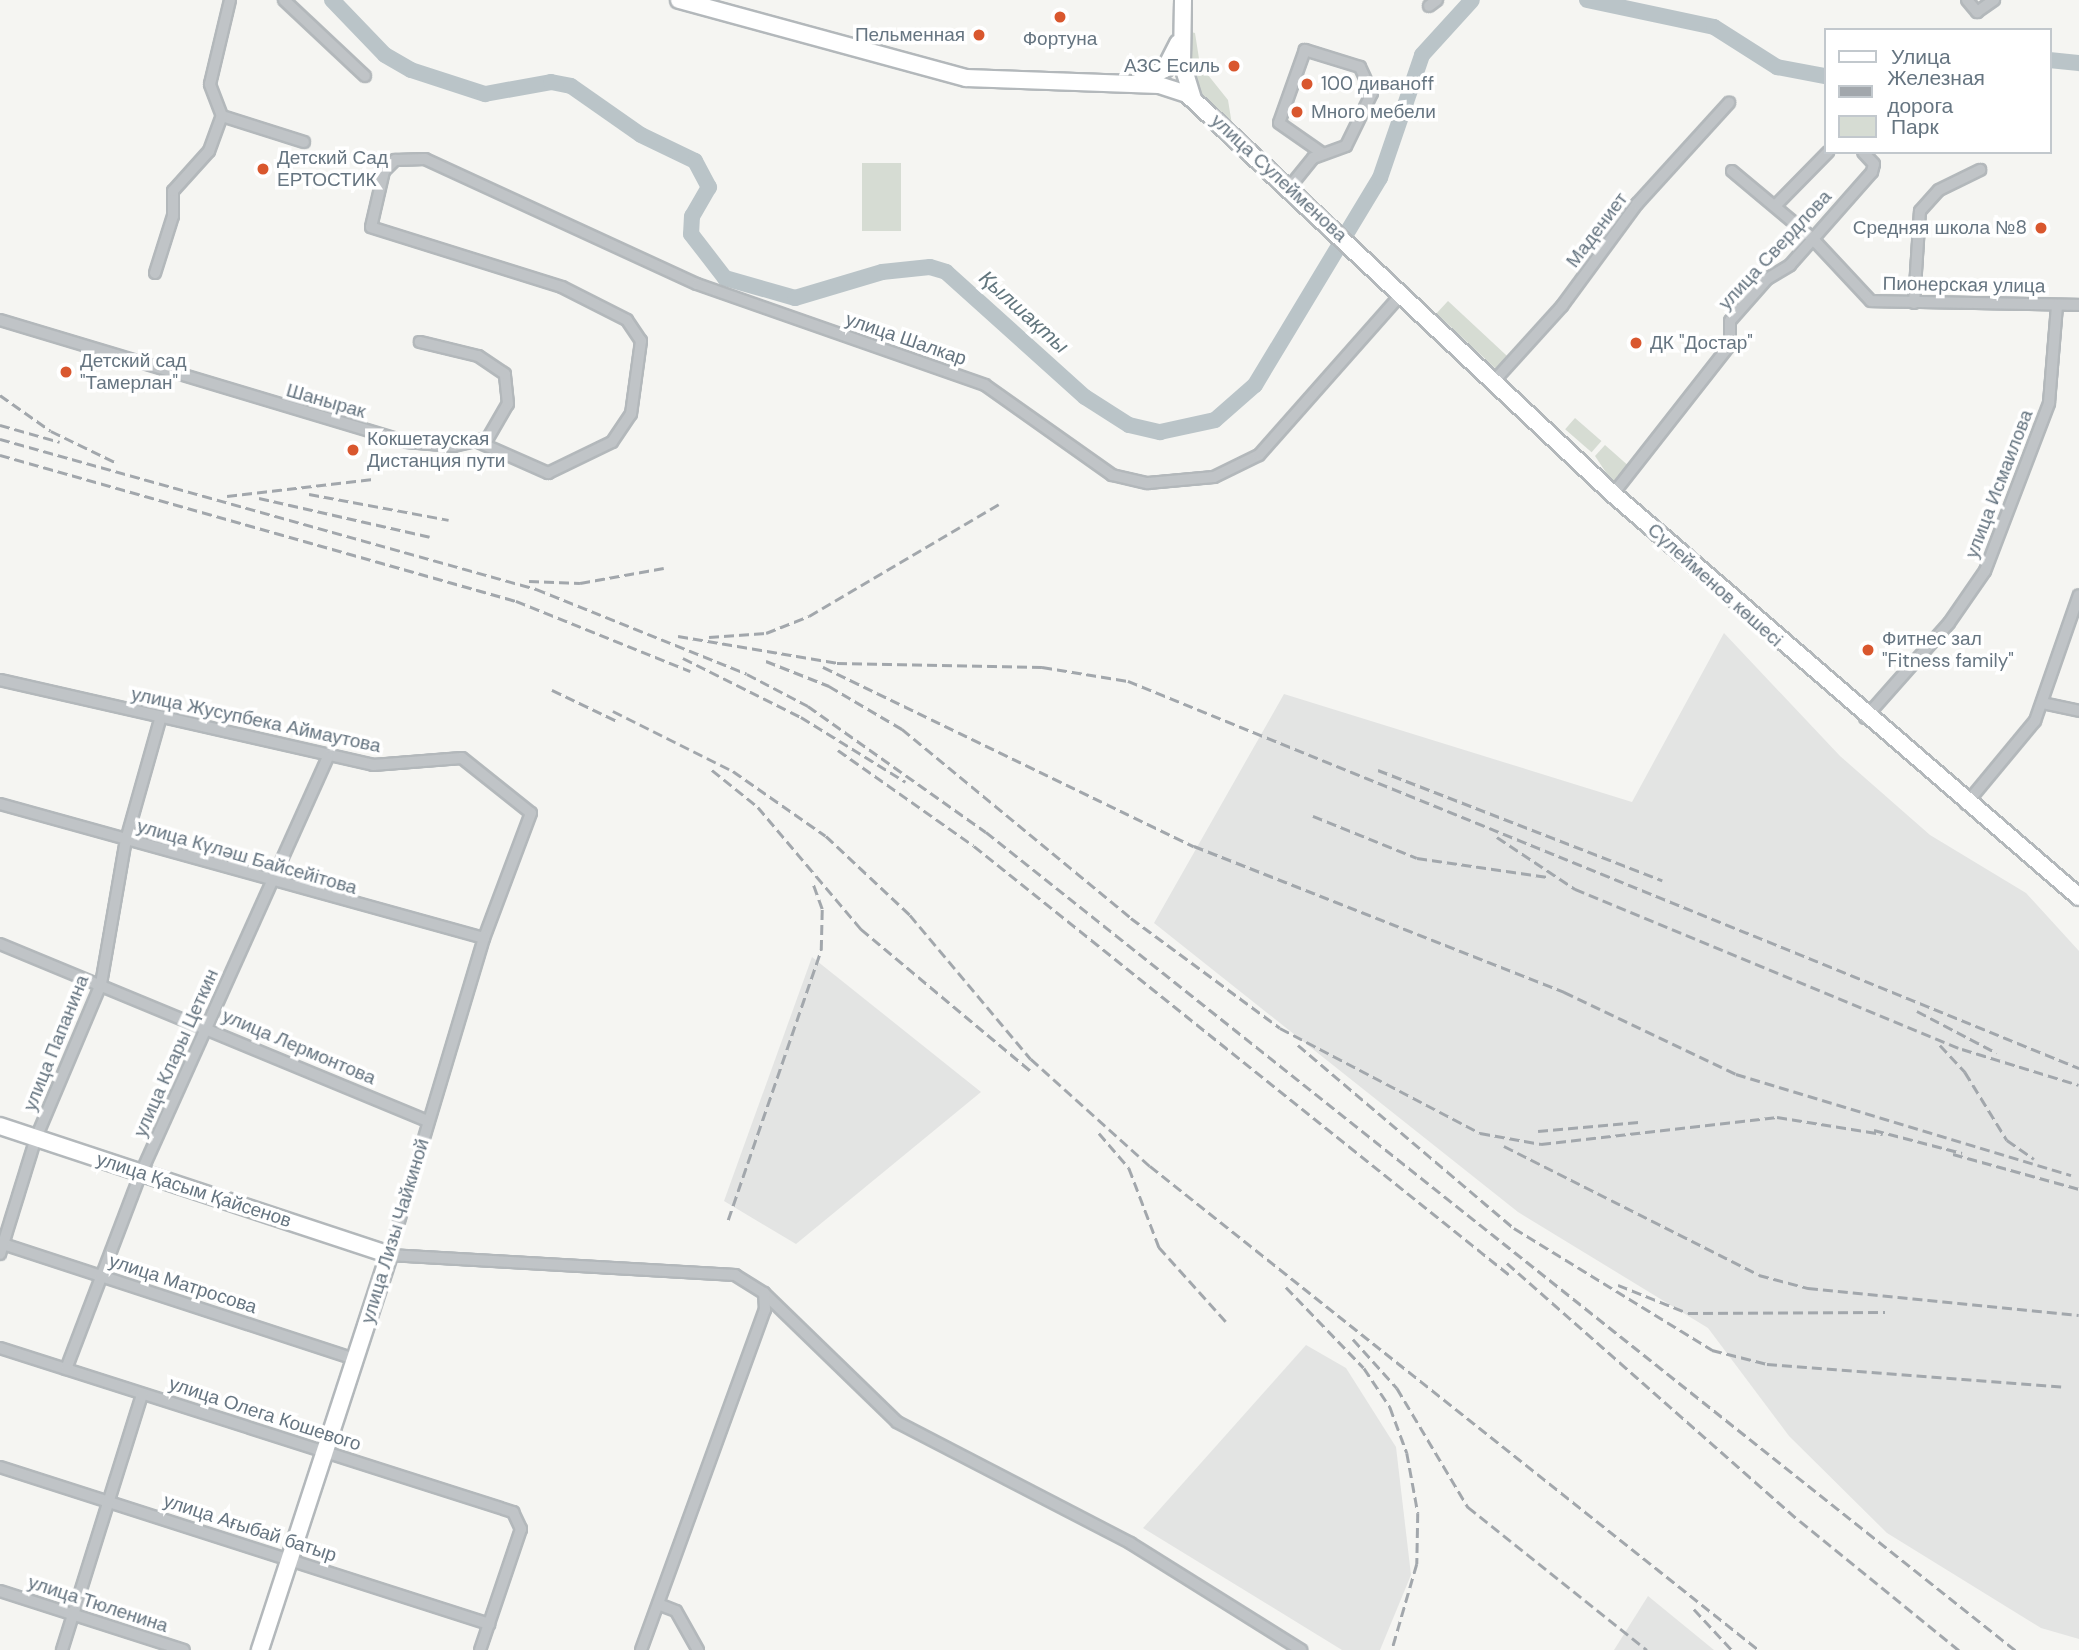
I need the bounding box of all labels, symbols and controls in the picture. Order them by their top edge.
marker: Фортуна [1052,9,1068,25]
place label: Пельменная [855,24,965,46]
marker: Пельменная [971,27,987,43]
place label: Фортуна [1023,28,1097,50]
legend [1824,28,2051,154]
text: Улица [1891,43,1951,71]
place label: АЗС Есиль [1124,55,1220,77]
marker: АЗС Есиль [1226,58,1242,74]
text: Железная дорога [1887,64,1985,120]
place label: 100 диваноff [1321,73,1434,95]
marker: 100 диваноff [1299,76,1315,92]
place label: Много мебели [1311,101,1436,123]
marker: Много мебели [1289,104,1305,120]
street label: улица Сулейменова [1206,109,1352,247]
text: Парк [1891,113,1939,141]
place label: Детский Сад ЕРТОСТИК [277,147,388,191]
marker: Детский Сад ЕРТОСТИК [255,161,271,177]
street label: улица Свердлова [1714,186,1836,314]
street label: Мадениет [1561,188,1633,272]
place label: Средняя школа №8 [1853,217,2027,239]
marker: Средняя школа №8 [2033,220,2049,236]
water label: Қылшақты [974,265,1074,359]
street label: Пионерская улица [1882,272,2046,298]
street label: улица Шалкар [843,308,969,370]
place label: ДК "Достар" [1650,332,1753,354]
marker: ДК "Достар" [1628,335,1644,351]
place label: Детский сад "Тамерлан" [80,350,187,394]
marker: Детский сад "Тамерлан" [58,364,74,380]
street label: Шанырак [284,379,368,423]
street label: улица Исмаилова [1960,407,2038,561]
place label: Кокшетауская Дистанция пути [367,428,505,472]
marker: Кокшетауская Дистанция пути [345,442,361,458]
street label: Сүлейменов көшесі [1643,518,1787,652]
place label: Фитнес зал "Fitness family" [1882,628,2014,672]
marker: Фитнес зал "Fitness family" [1860,642,1876,658]
street label: улица Жусупбека Аймаутова [129,682,383,758]
street label: улица Күләш Байсейітова [134,815,360,899]
street label: улица Клары Цеткин [129,966,223,1140]
street label: улица Папанина [18,972,94,1114]
street label: улица Лермонтова [219,1004,379,1090]
street label: улица Лизы Чайкиной [356,1136,434,1326]
street label: улица Қасым Қайсенов [94,1148,294,1232]
street label: улица Матросова [106,1249,260,1319]
street label: улица Олега Кошевого [166,1372,364,1456]
street label: улица Ағыбай батыр [161,1489,339,1567]
street label: улица Тюленина [25,1571,171,1637]

